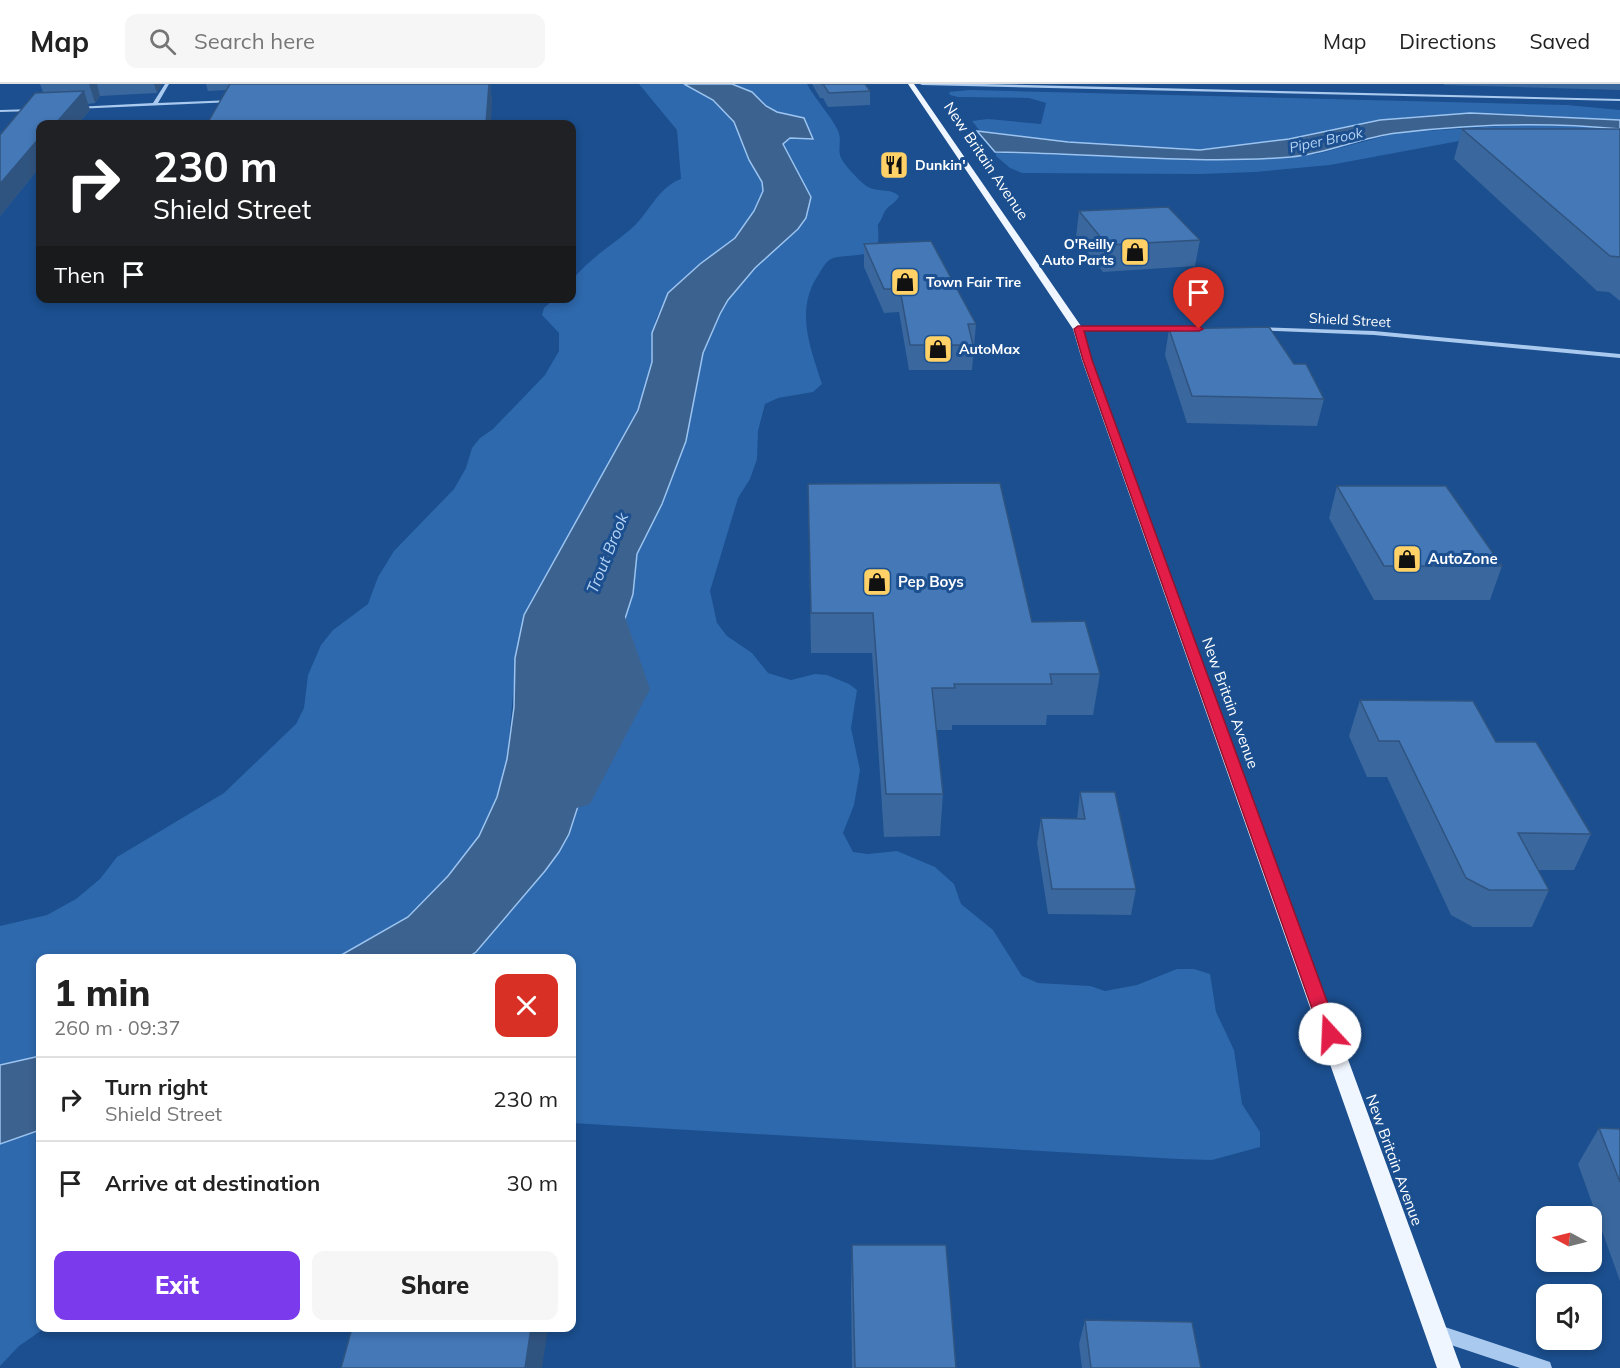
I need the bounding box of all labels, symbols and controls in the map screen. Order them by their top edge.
search box [125,14,545,68]
text: Map [30,24,89,59]
icon: search [146,25,179,58]
text: Search here [194,27,315,55]
text: Map [1323,28,1366,54]
text: Directions [1399,28,1496,54]
text: Saved [1529,28,1590,54]
street label: New Britain Avenue [940,98,1033,223]
water label: Piper Brook [1287,123,1365,157]
text: 230 m [153,140,278,193]
icon: right [54,144,132,222]
restaurant icon: Dunkin' [878,149,910,181]
place label: Dunkin' [915,156,966,174]
text: Shield Street [153,192,311,226]
place label: O'Reilly Auto Parts [1042,235,1114,269]
shop icon: O'Reilly Auto Parts [1119,236,1151,268]
icon: arrive [117,258,150,291]
text: Then [54,261,105,289]
shop icon: Town Fair Tire [889,266,921,298]
pin [1173,267,1224,329]
place label: Town Fair Tire [926,273,1021,291]
icon: arrive [1182,276,1215,309]
street label: Shield Street [1309,309,1391,331]
shop icon: AutoMax [922,333,954,365]
place label: AutoMax [959,340,1020,358]
water label: Trout Brook [582,509,633,596]
shop icon: AutoZone [1391,543,1423,575]
place label: AutoZone [1428,549,1498,568]
shop icon: Pep Boys [861,566,893,598]
place label: Pep Boys [898,572,964,591]
street label: New Britain Avenue [1198,635,1263,771]
text: 1 min [54,970,150,1015]
button: close [495,974,558,1037]
position arrow [1298,1002,1362,1066]
text: 260 m · 09:37 [54,1015,180,1040]
text: Turn right [105,1073,208,1101]
icon: right [54,1083,87,1116]
text: 230 m [493,1085,558,1113]
street label: New Britain Avenue [1362,1092,1427,1228]
text: Shield Street [105,1101,222,1126]
icon: arrive [54,1167,87,1200]
text: Arrive at destination [105,1169,320,1197]
text: 30 m [507,1169,558,1197]
north arrow [1536,1206,1602,1272]
map controls [1536,1206,1602,1350]
button: Exit [54,1251,300,1320]
button: Share [312,1251,558,1320]
button: sound [1536,1284,1602,1350]

